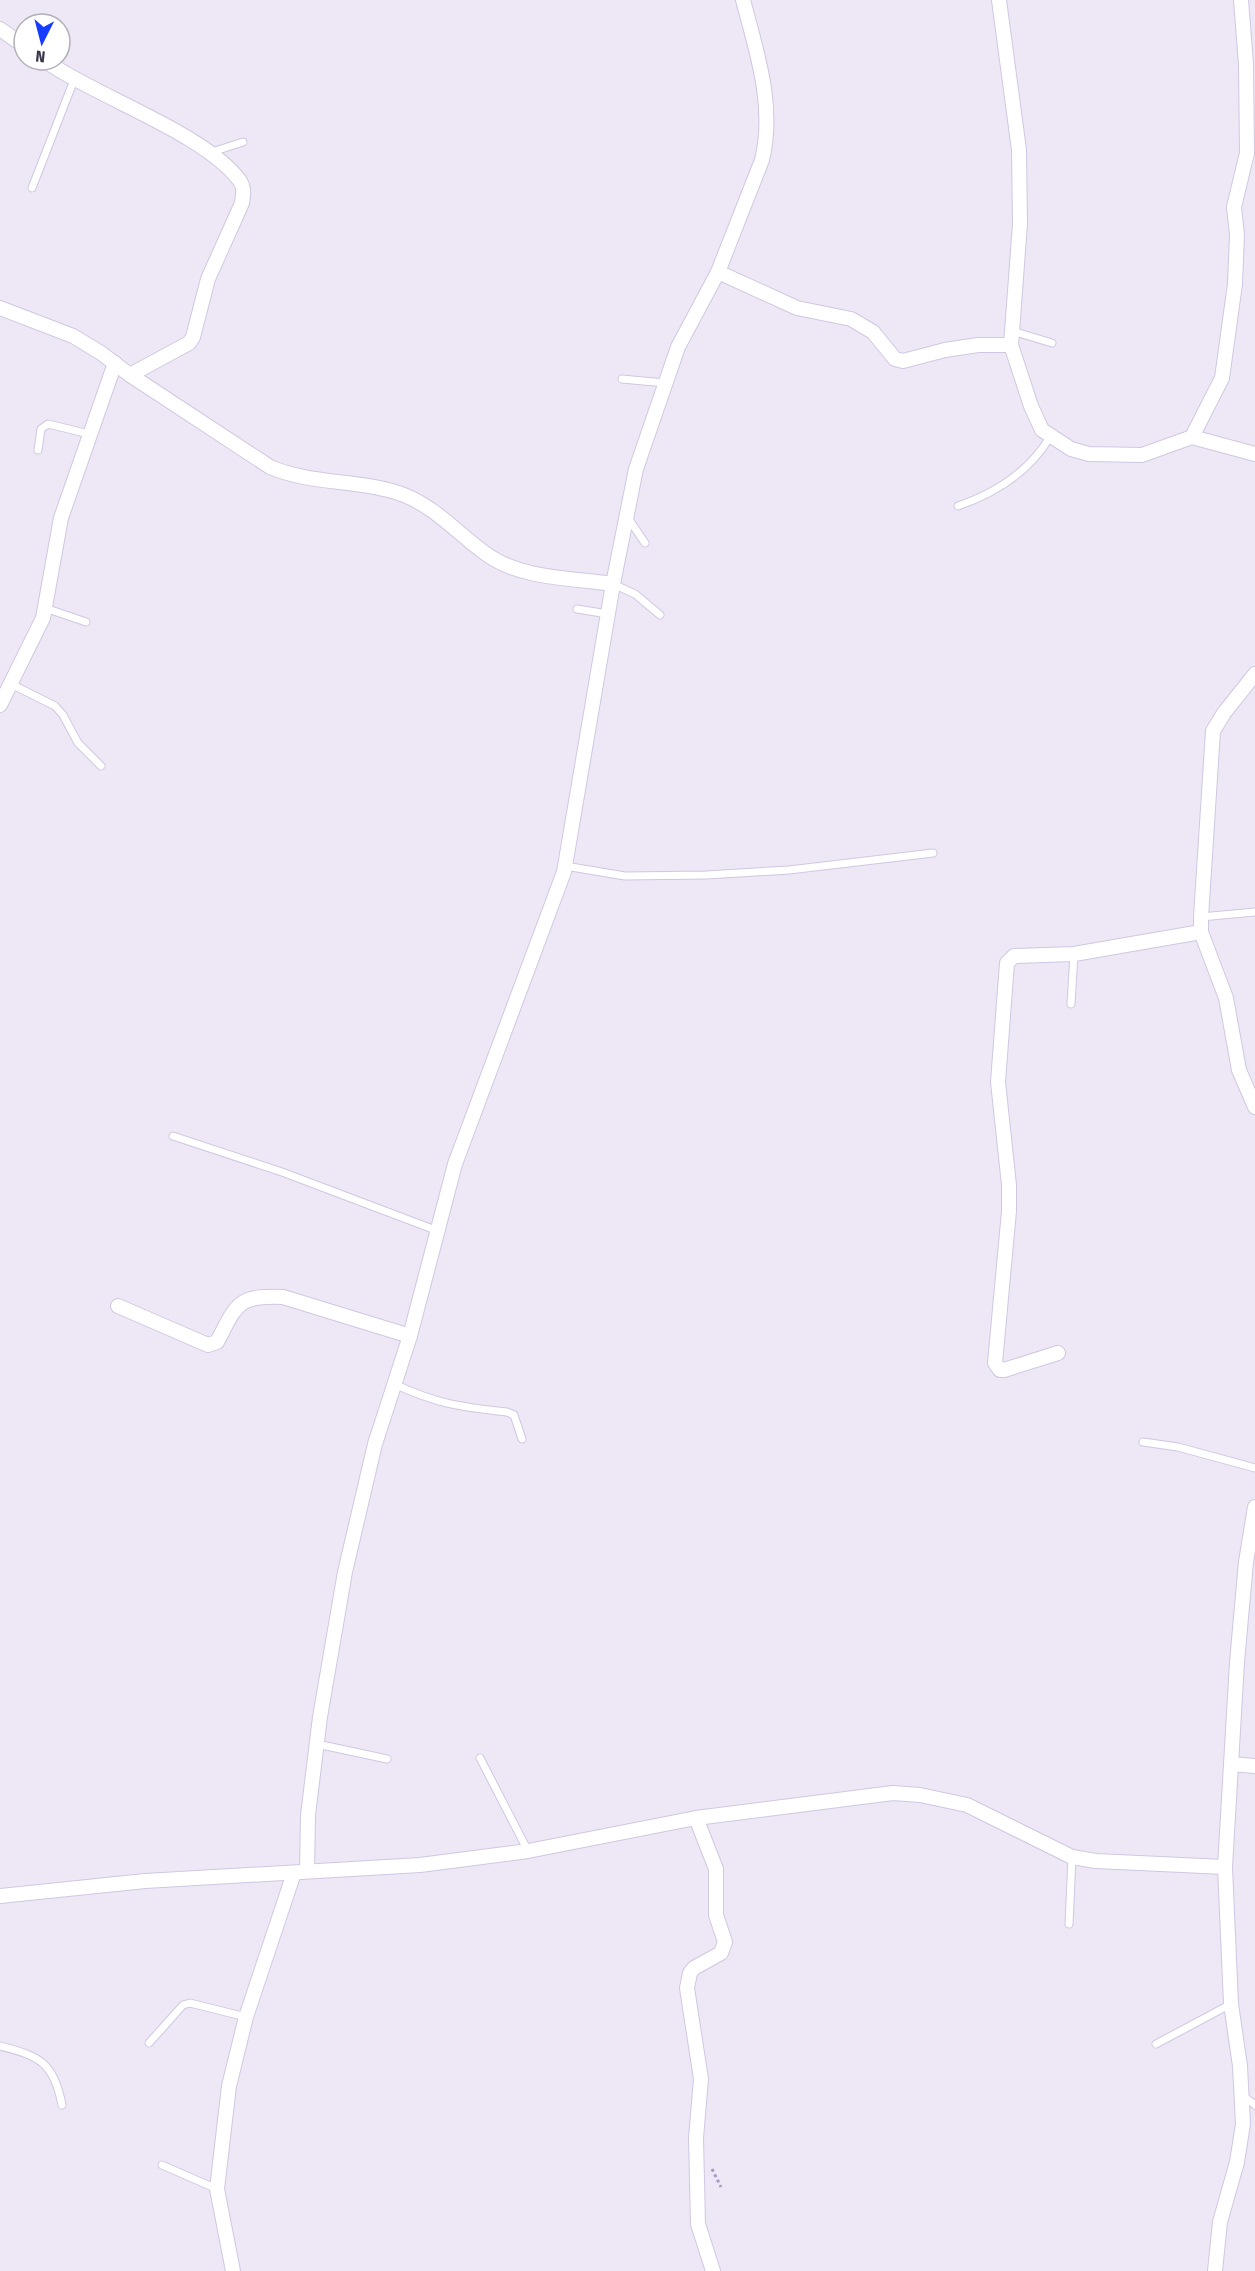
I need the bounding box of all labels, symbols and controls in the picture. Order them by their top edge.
north arrow [12,12,72,72]
text: N [35,46,46,66]

